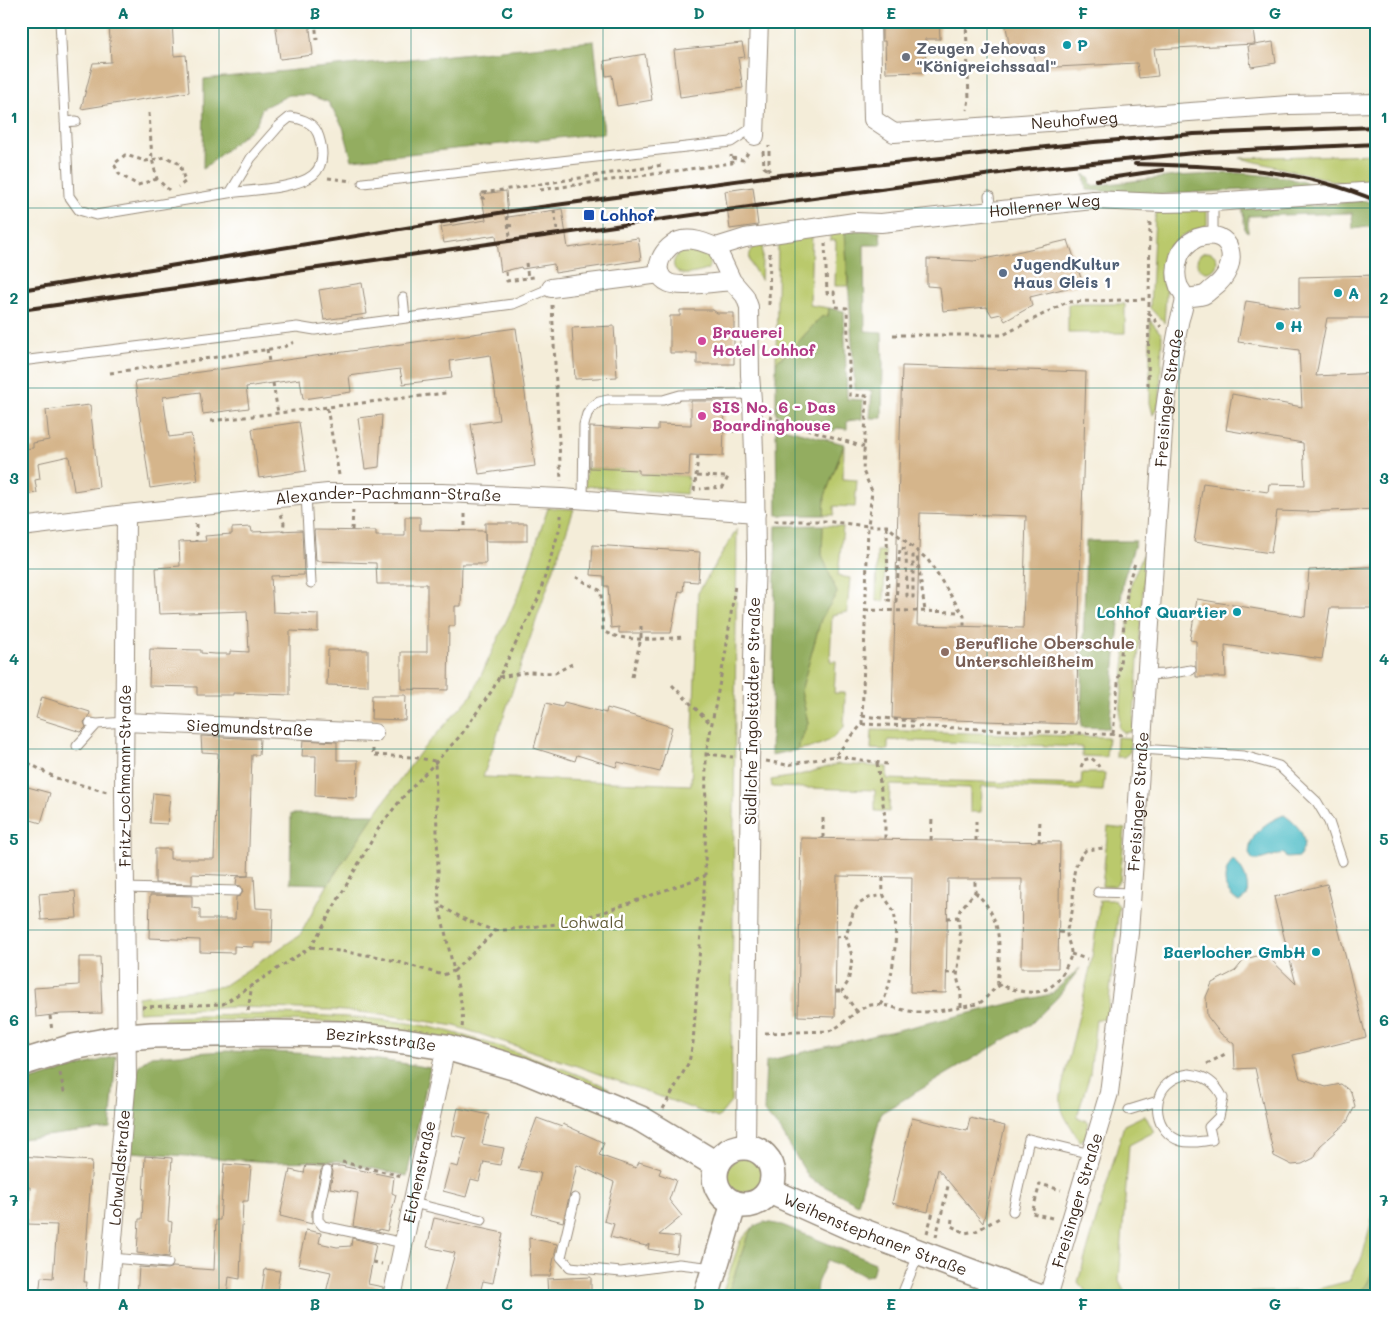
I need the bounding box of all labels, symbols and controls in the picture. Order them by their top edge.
text: A [117,2,129,23]
text: B [310,2,320,23]
text: C [501,2,513,23]
text: D [693,2,705,23]
text: E [886,2,896,23]
text: F [1078,2,1088,23]
text: G [1269,2,1281,23]
place label: P [1077,34,1088,55]
place label: Zeugen Jehovas "Königreichssaal" [916,37,1057,76]
marker: P [1061,39,1073,51]
marker: Zeugen Jehovas "Königreichssaal" [900,51,912,63]
text: 1 [10,106,18,127]
street label: Neuhofweg [1030,106,1118,133]
text: 1 [1380,106,1388,127]
street label: Hollerner Weg [988,189,1101,221]
place label: Lohhof [600,204,655,225]
marker: Lohhof [582,208,596,222]
place label: JugendKultur Haus Gleis 1 [1013,253,1120,292]
marker: JugendKultur Haus Gleis 1 [997,267,1009,279]
place label: A [1348,282,1359,303]
text: 2 [10,287,19,308]
marker: A [1332,287,1344,299]
text: 2 [1380,287,1389,308]
place label: H [1290,315,1303,336]
marker: H [1274,320,1286,332]
place label: Brauerei Hotel Lohhof [712,321,817,360]
street label: Freisinger Straße [1150,326,1188,468]
marker: Brauerei Hotel Lohhof [696,335,708,347]
place label: SIS No. 6 - Das Boardinghouse [712,396,836,435]
marker: SIS No. 6 - Das Boardinghouse [696,410,708,422]
text: 3 [9,467,19,488]
text: 3 [1379,467,1389,488]
street label: Alexander-Pachmann-Straße [274,482,502,508]
street label: Südliche Ingolstädter Straße [739,597,764,825]
place label: Lohhof Quartier [1097,601,1227,622]
marker: Lohhof Quartier [1231,606,1243,618]
place label: Berufliche Oberschule Unterschleißheim [955,632,1135,671]
marker: Berufliche Oberschule Unterschleißheim [939,646,951,658]
text: 4 [9,648,19,669]
text: 4 [1379,648,1389,669]
street label: Fritz-Lochmann-Straße [113,685,135,867]
street label: Siegmundstraße [186,714,314,740]
street label: Freisinger Straße [1122,731,1153,872]
text: 5 [9,828,19,849]
text: 5 [1379,828,1389,849]
park label: Lohwald [560,911,624,932]
place label: Baerlocher GmbH [1163,941,1306,962]
marker: Baerlocher GmbH [1310,946,1322,958]
text: 6 [9,1009,19,1030]
text: 6 [1379,1009,1389,1030]
street label: Bezirksstraße [326,1023,438,1055]
street label: Lohwaldstraße [103,1109,134,1226]
street label: Eichenstraße [397,1119,440,1225]
street label: Freisinger Straße [1046,1130,1107,1270]
street label: Weihenstephaner Straße [780,1187,971,1280]
text: 7 [10,1189,19,1210]
text: 7 [1380,1189,1389,1210]
text: A [117,1293,129,1314]
text: B [310,1293,320,1314]
text: C [501,1293,513,1314]
text: D [693,1293,705,1314]
text: E [886,1293,896,1314]
text: F [1078,1293,1088,1314]
text: G [1269,1293,1281,1314]

